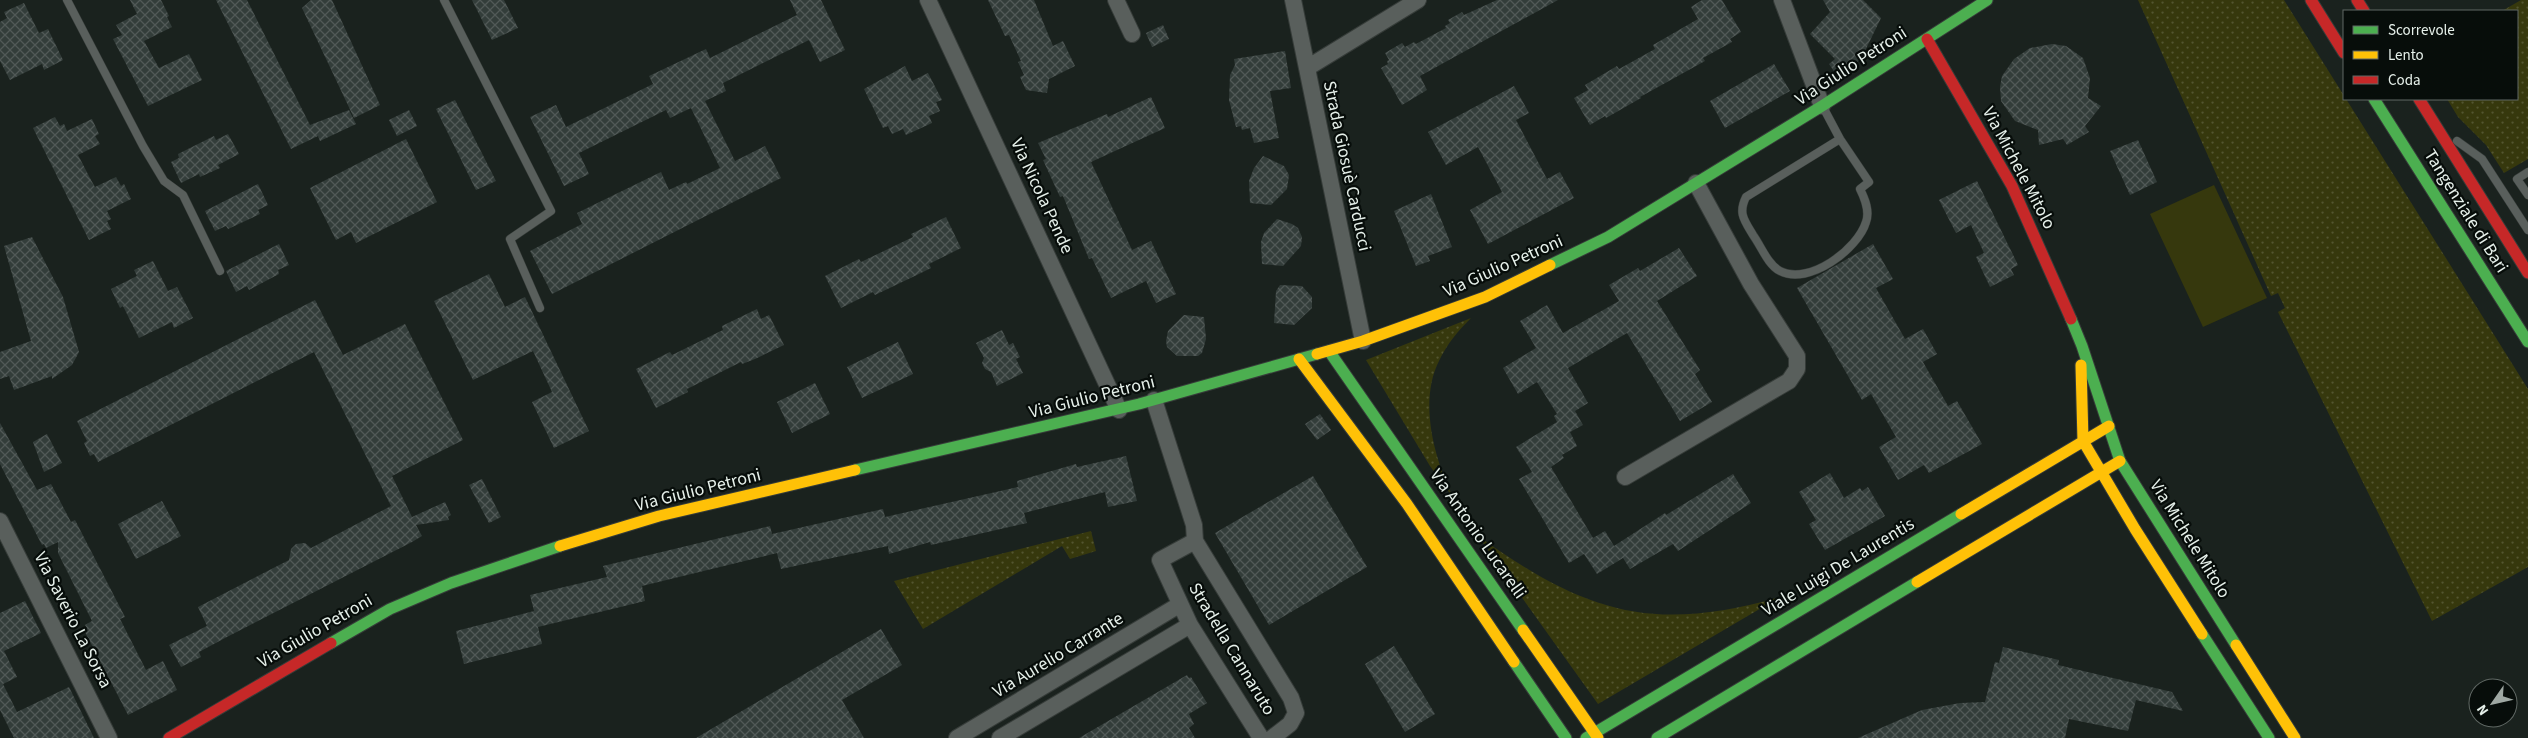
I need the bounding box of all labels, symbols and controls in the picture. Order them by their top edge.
legend [2343,10,2518,100]
street label: Via Giulio Petroni [1790,20,1912,112]
text: Scorrevole [2388,20,2455,41]
text: Lento [2388,45,2424,66]
text: Coda [2388,70,2421,91]
street label: Strada Giosuè Carducci [1317,78,1377,254]
street label: Via Michele Mitolo [1976,102,2062,234]
street label: Via Nicola Pende [1004,134,1080,258]
street label: Tangenziale di Bari [2418,144,2514,278]
street label: Via Giulio Petroni [1439,228,1567,304]
street label: Via Giulio Petroni [1027,369,1157,425]
street label: Via Giulio Petroni [633,462,763,518]
street label: Via Antonio Lucarelli [1424,464,1532,604]
street label: Via Michele Mitolo [2144,475,2236,603]
street label: Viale Luigi De Laurentis [1757,512,1919,622]
street label: Via Saverio La Sorsa [28,548,118,692]
street label: Stradella Cannaruto [1182,578,1282,720]
street label: Via Giulio Petroni [253,588,377,674]
street label: Via Aurelio Carrante [988,606,1128,704]
north arrow [2468,678,2518,728]
text: N [2472,700,2494,719]

